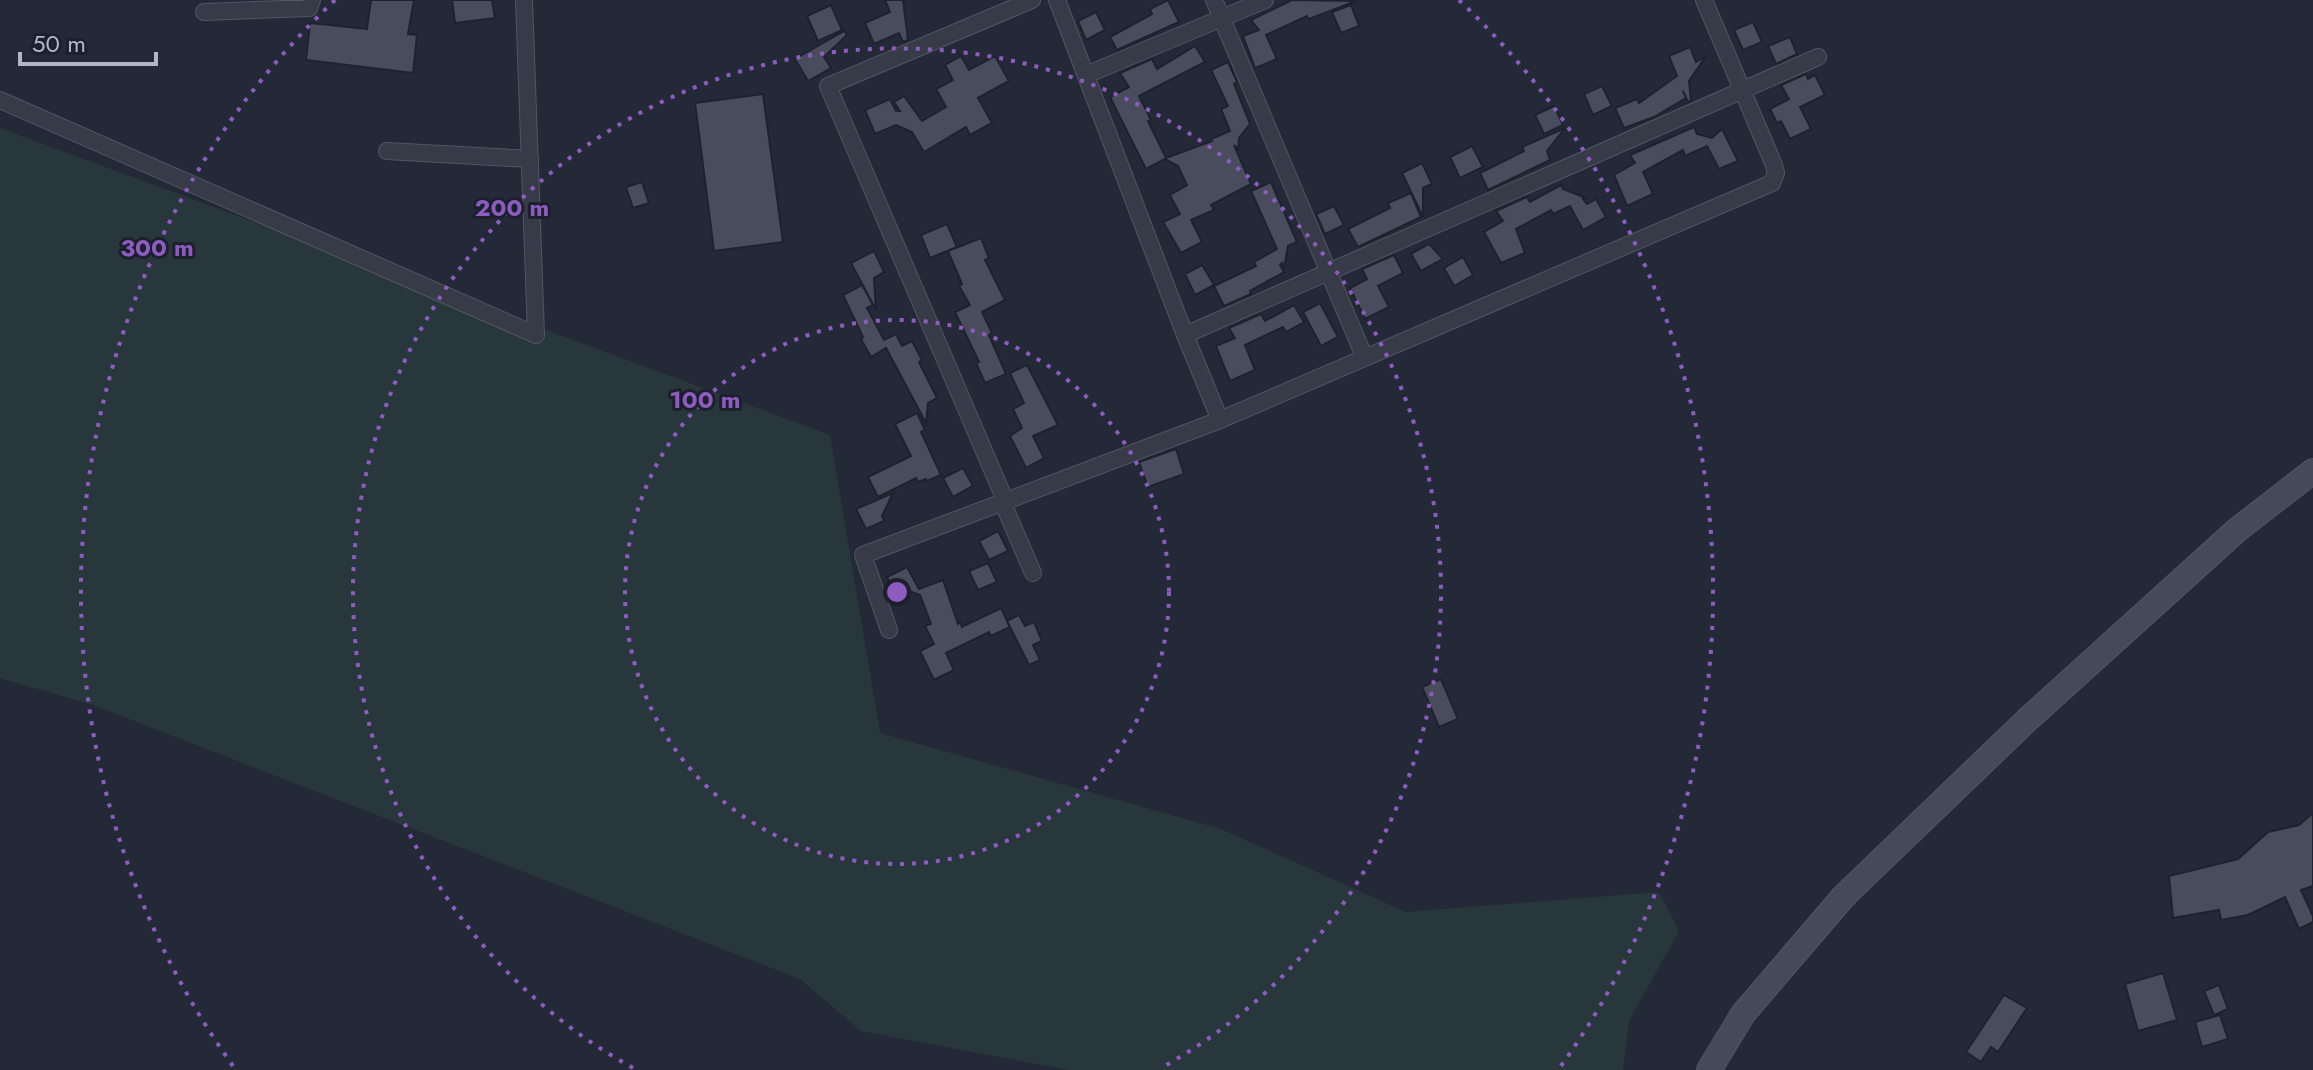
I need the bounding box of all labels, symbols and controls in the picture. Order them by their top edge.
scale bar [20,16,156,66]
text: 50 m [32,26,86,61]
text: 200 m [475,190,549,225]
text: 300 m [120,230,194,265]
text: 100 m [670,382,740,417]
centre of rings [883,578,911,606]

